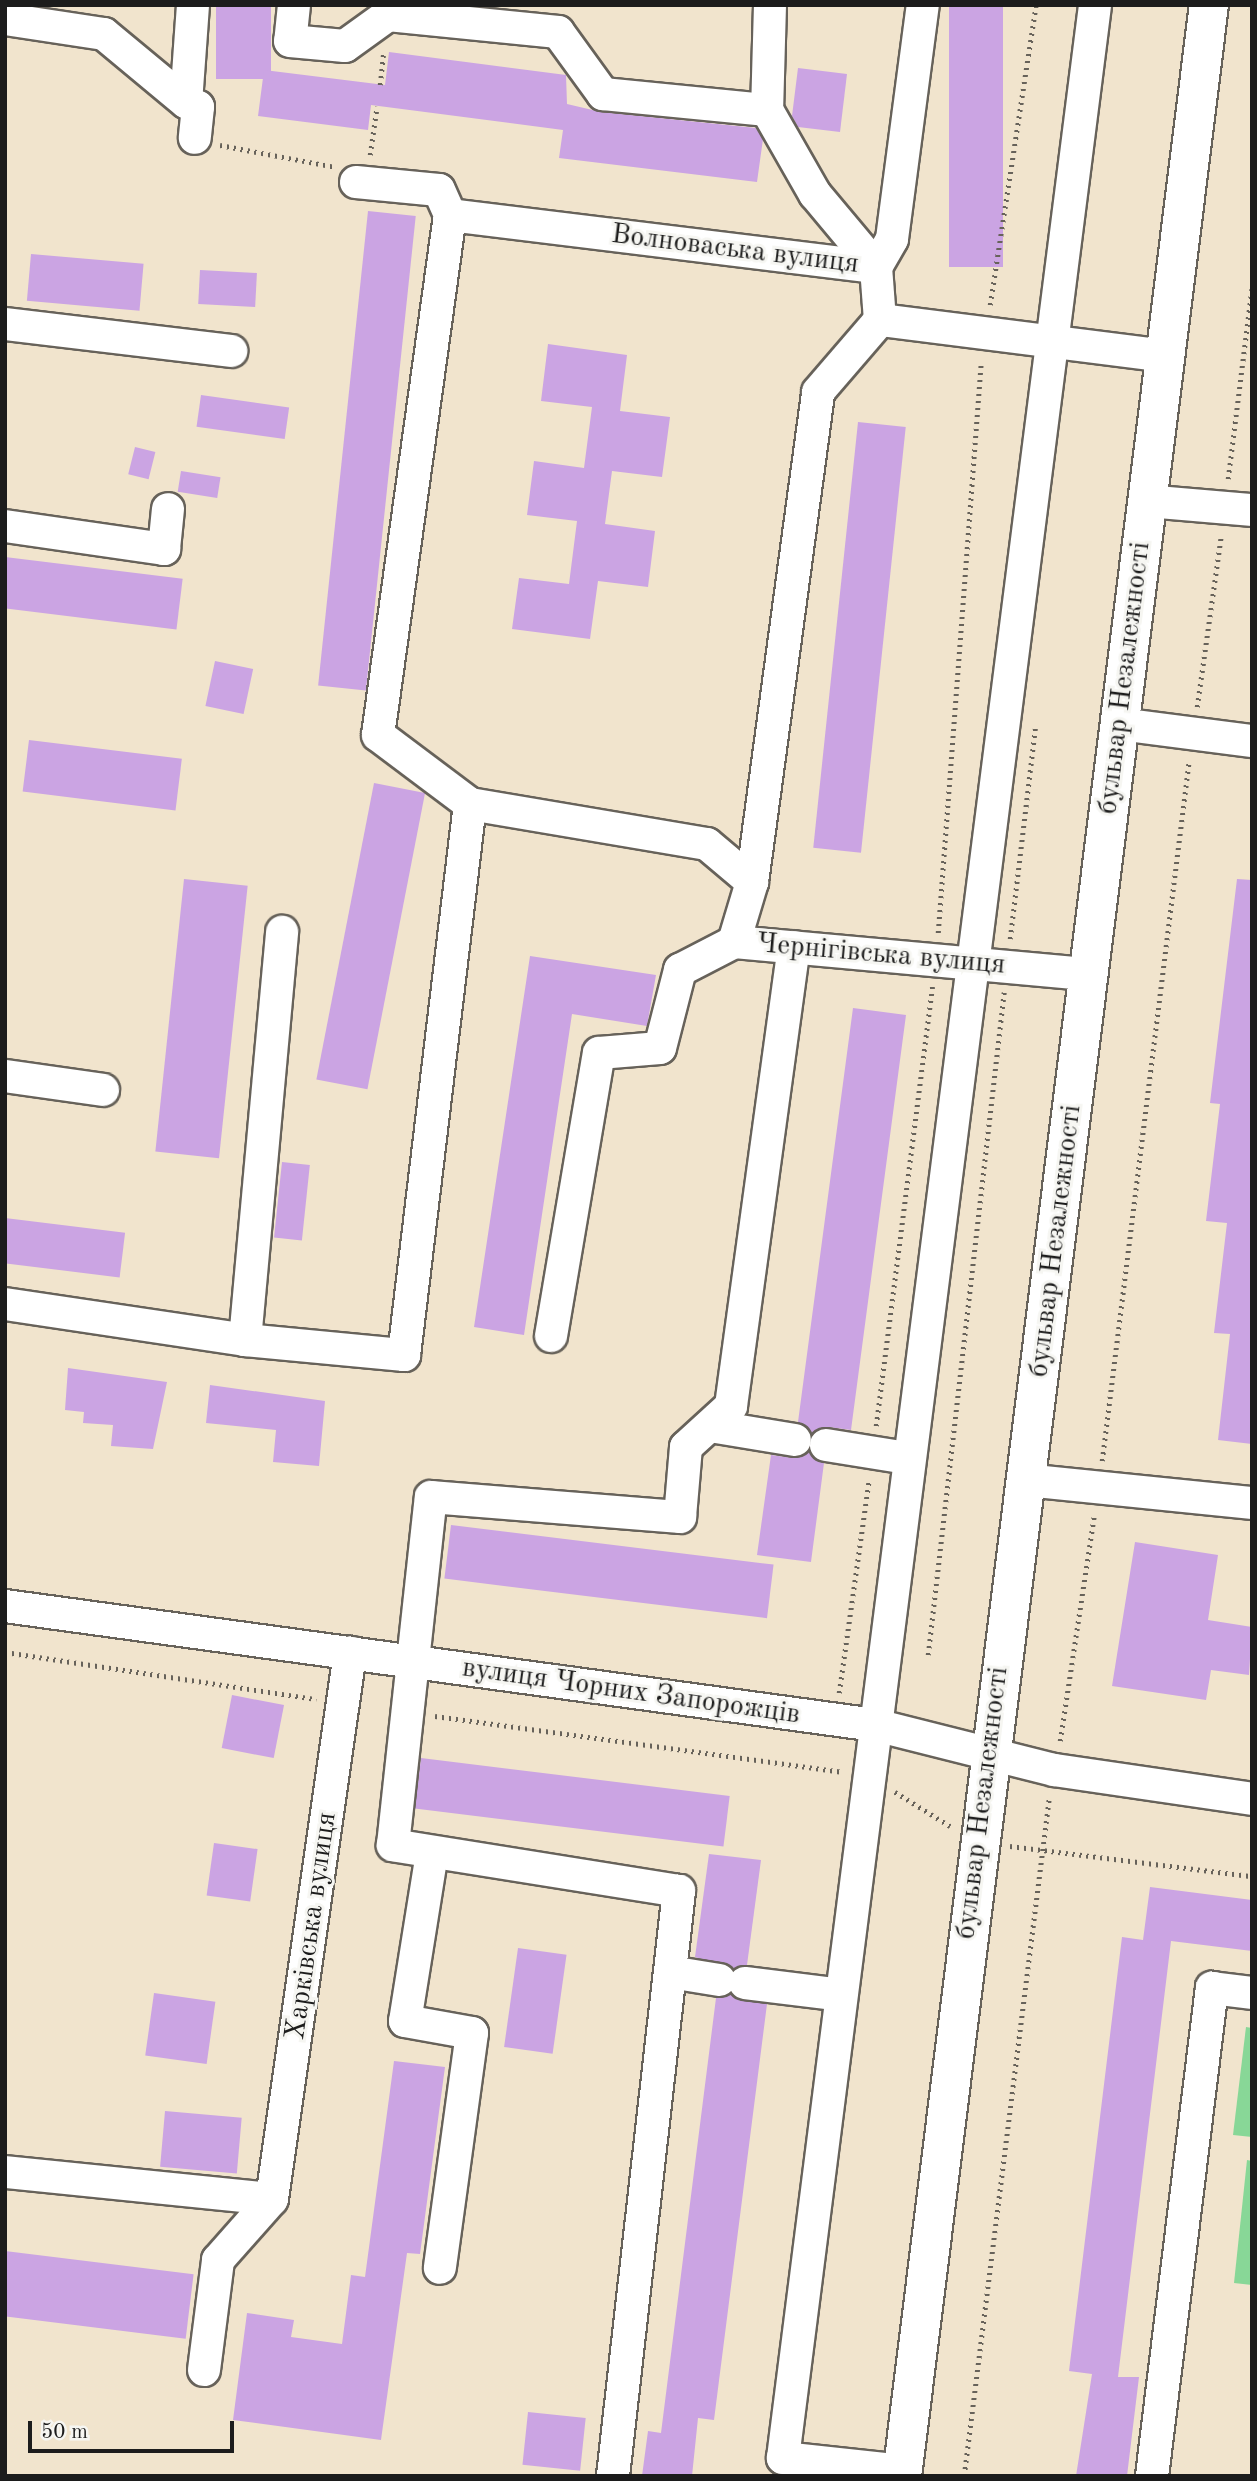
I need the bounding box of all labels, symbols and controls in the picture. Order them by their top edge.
street label: Волноваська вулиця [609,218,861,282]
street label: бульвар Незалежності [1092,540,1158,816]
street label: Чернігівська вулиця [755,927,1007,983]
street label: бульвар Незалежності [1023,1103,1089,1379]
street label: вулиця Чорних Запорожців [460,1652,802,1732]
street label: бульвар Незалежності [950,1665,1016,1941]
street label: Харківська вулиця [279,1810,345,2042]
scale bar [32,2408,238,2452]
text: 50 m [41,2422,88,2443]

